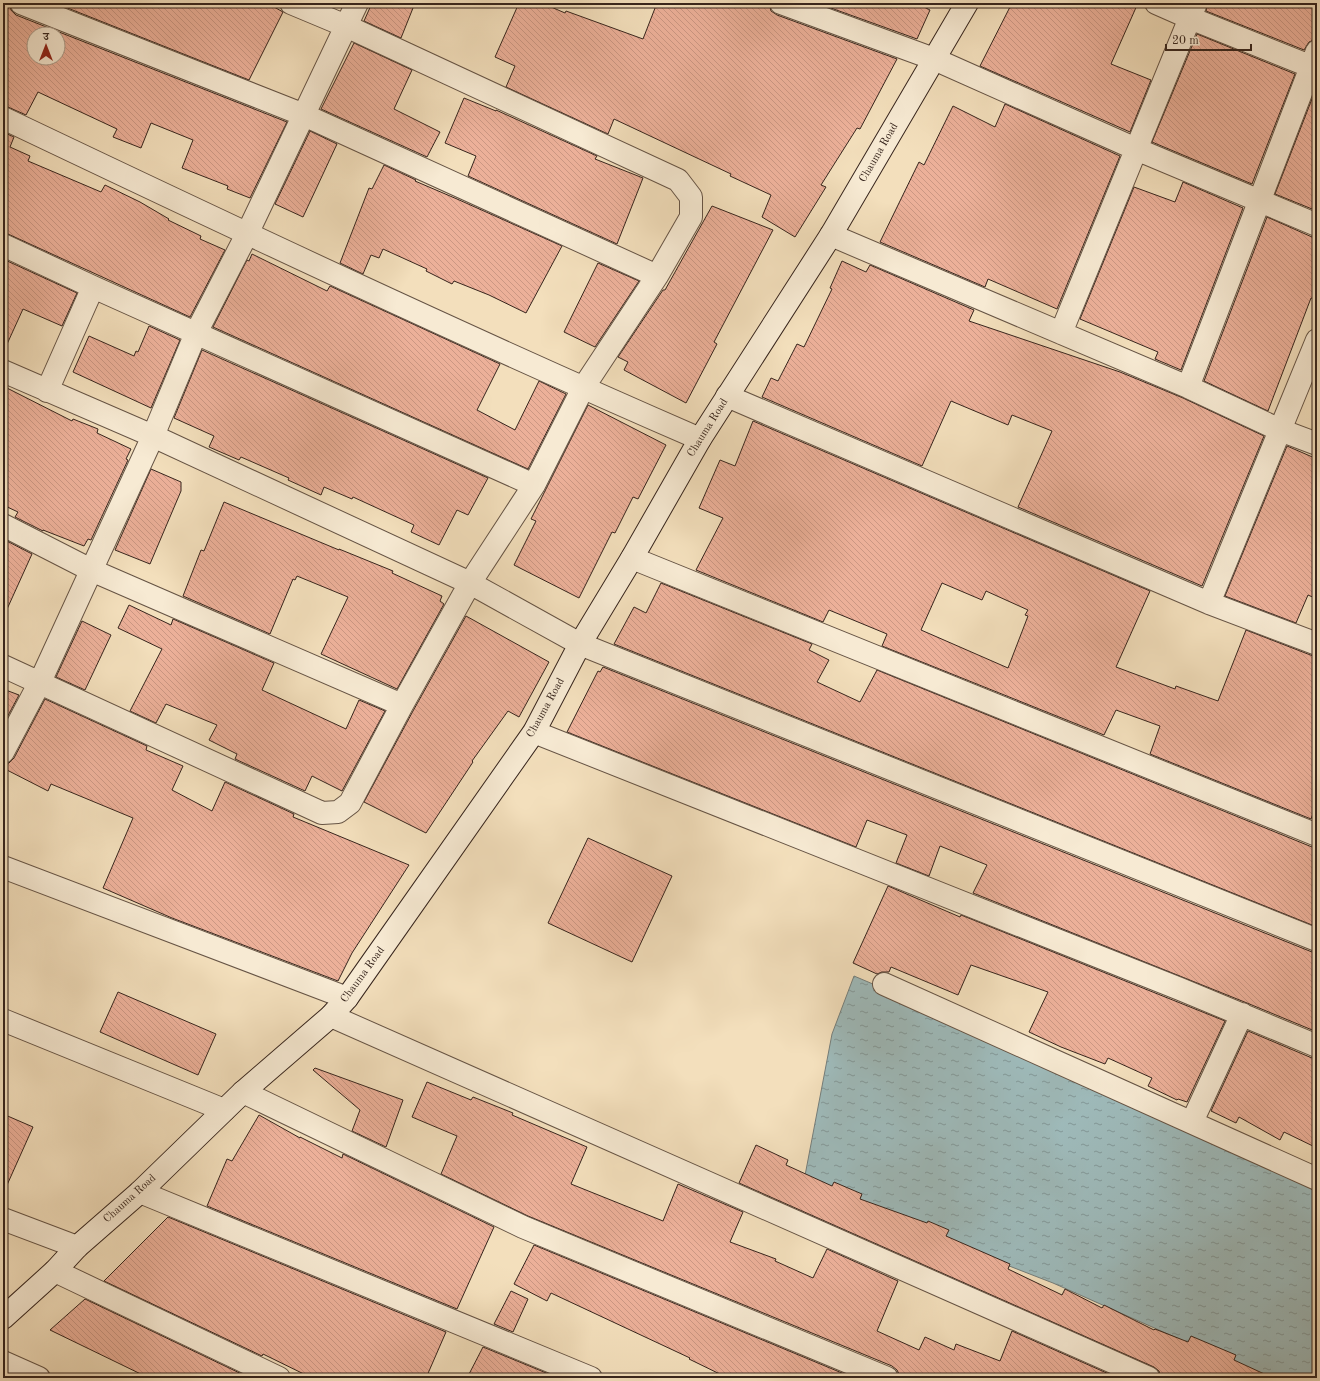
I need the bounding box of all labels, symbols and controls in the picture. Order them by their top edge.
north arrow [26,26,66,66]
scale bar [1166,26,1251,52]
text: उ [42,32,50,43]
text: 20 m [1172,35,1199,47]
street label: Chauma Road [858,121,900,185]
street label: Chauma Road [686,397,730,459]
street label: Chauma Road [525,676,567,740]
street label: Chauma Road [339,945,387,1005]
street label: Chauma Road [102,1173,159,1225]

